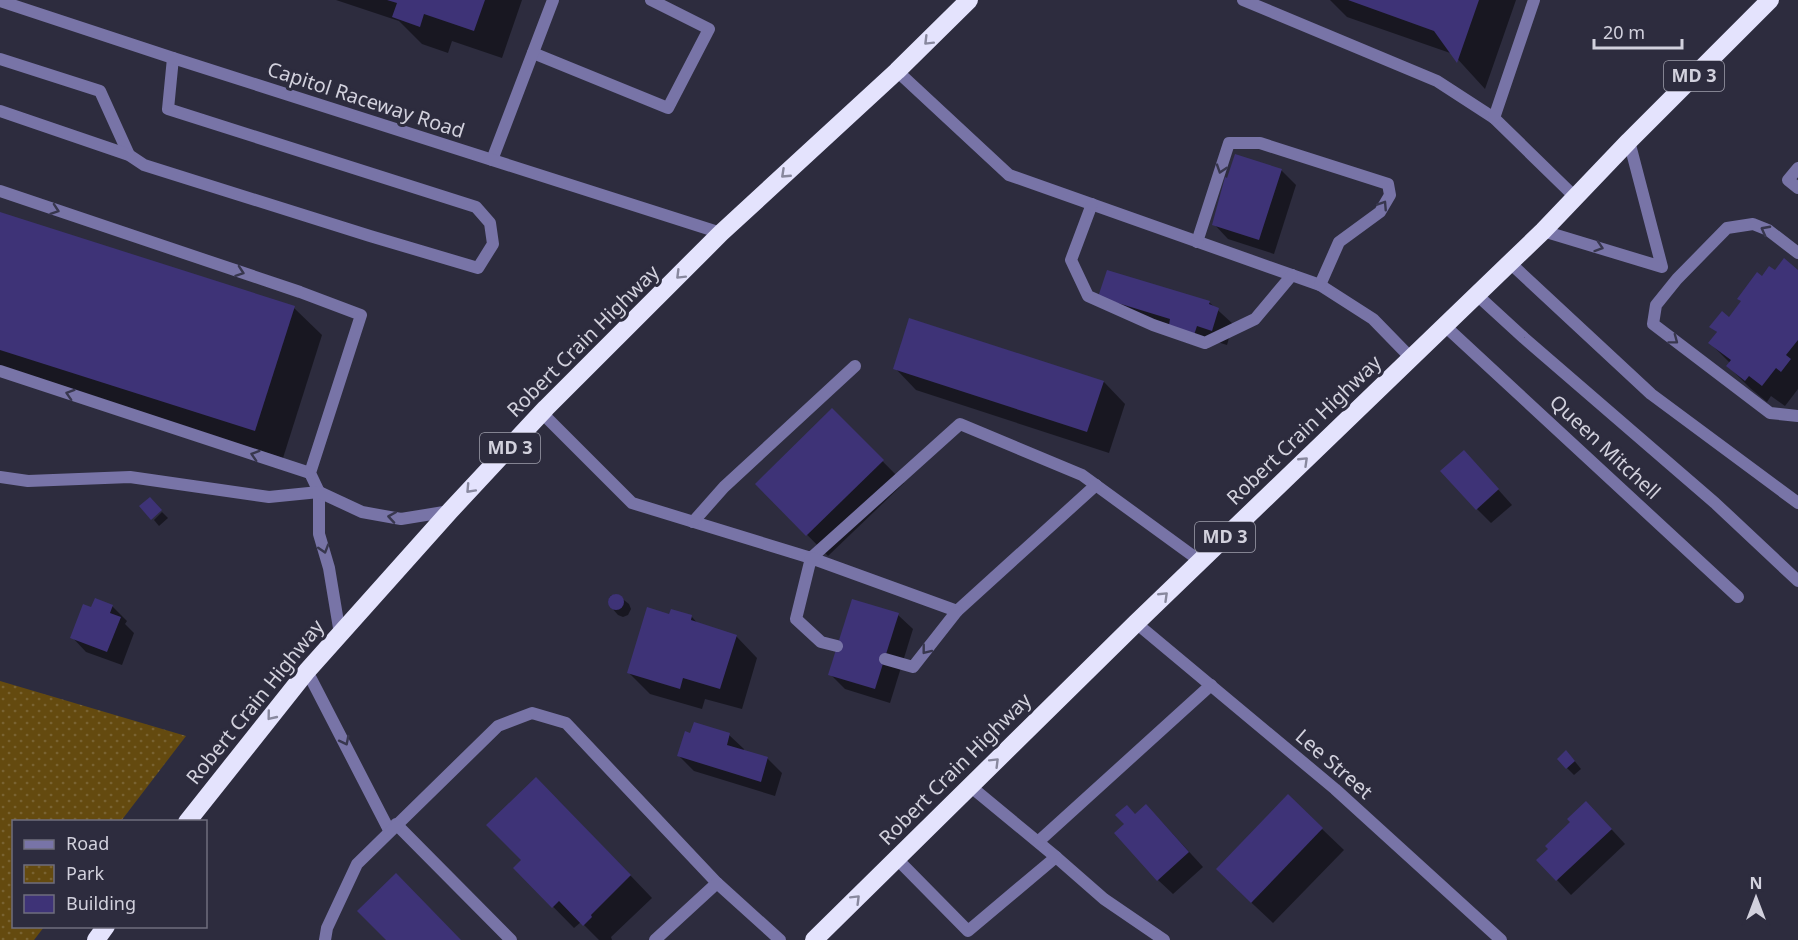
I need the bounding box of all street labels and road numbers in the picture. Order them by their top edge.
street label: Capitol Raceway Road [264,55,468,144]
road number: MD 3 [1664,61,1724,91]
street label: Robert Crain Highway [501,258,665,423]
street label: Robert Crain Highway [1221,348,1387,511]
street label: Queen Mitchell [1544,388,1667,505]
road number: MD 3 [480,433,540,463]
road number: MD 3 [1195,522,1255,552]
street label: Robert Crain Highway [180,613,330,790]
street label: Robert Crain Highway [873,686,1037,851]
street label: Lee Street [1290,723,1379,805]

